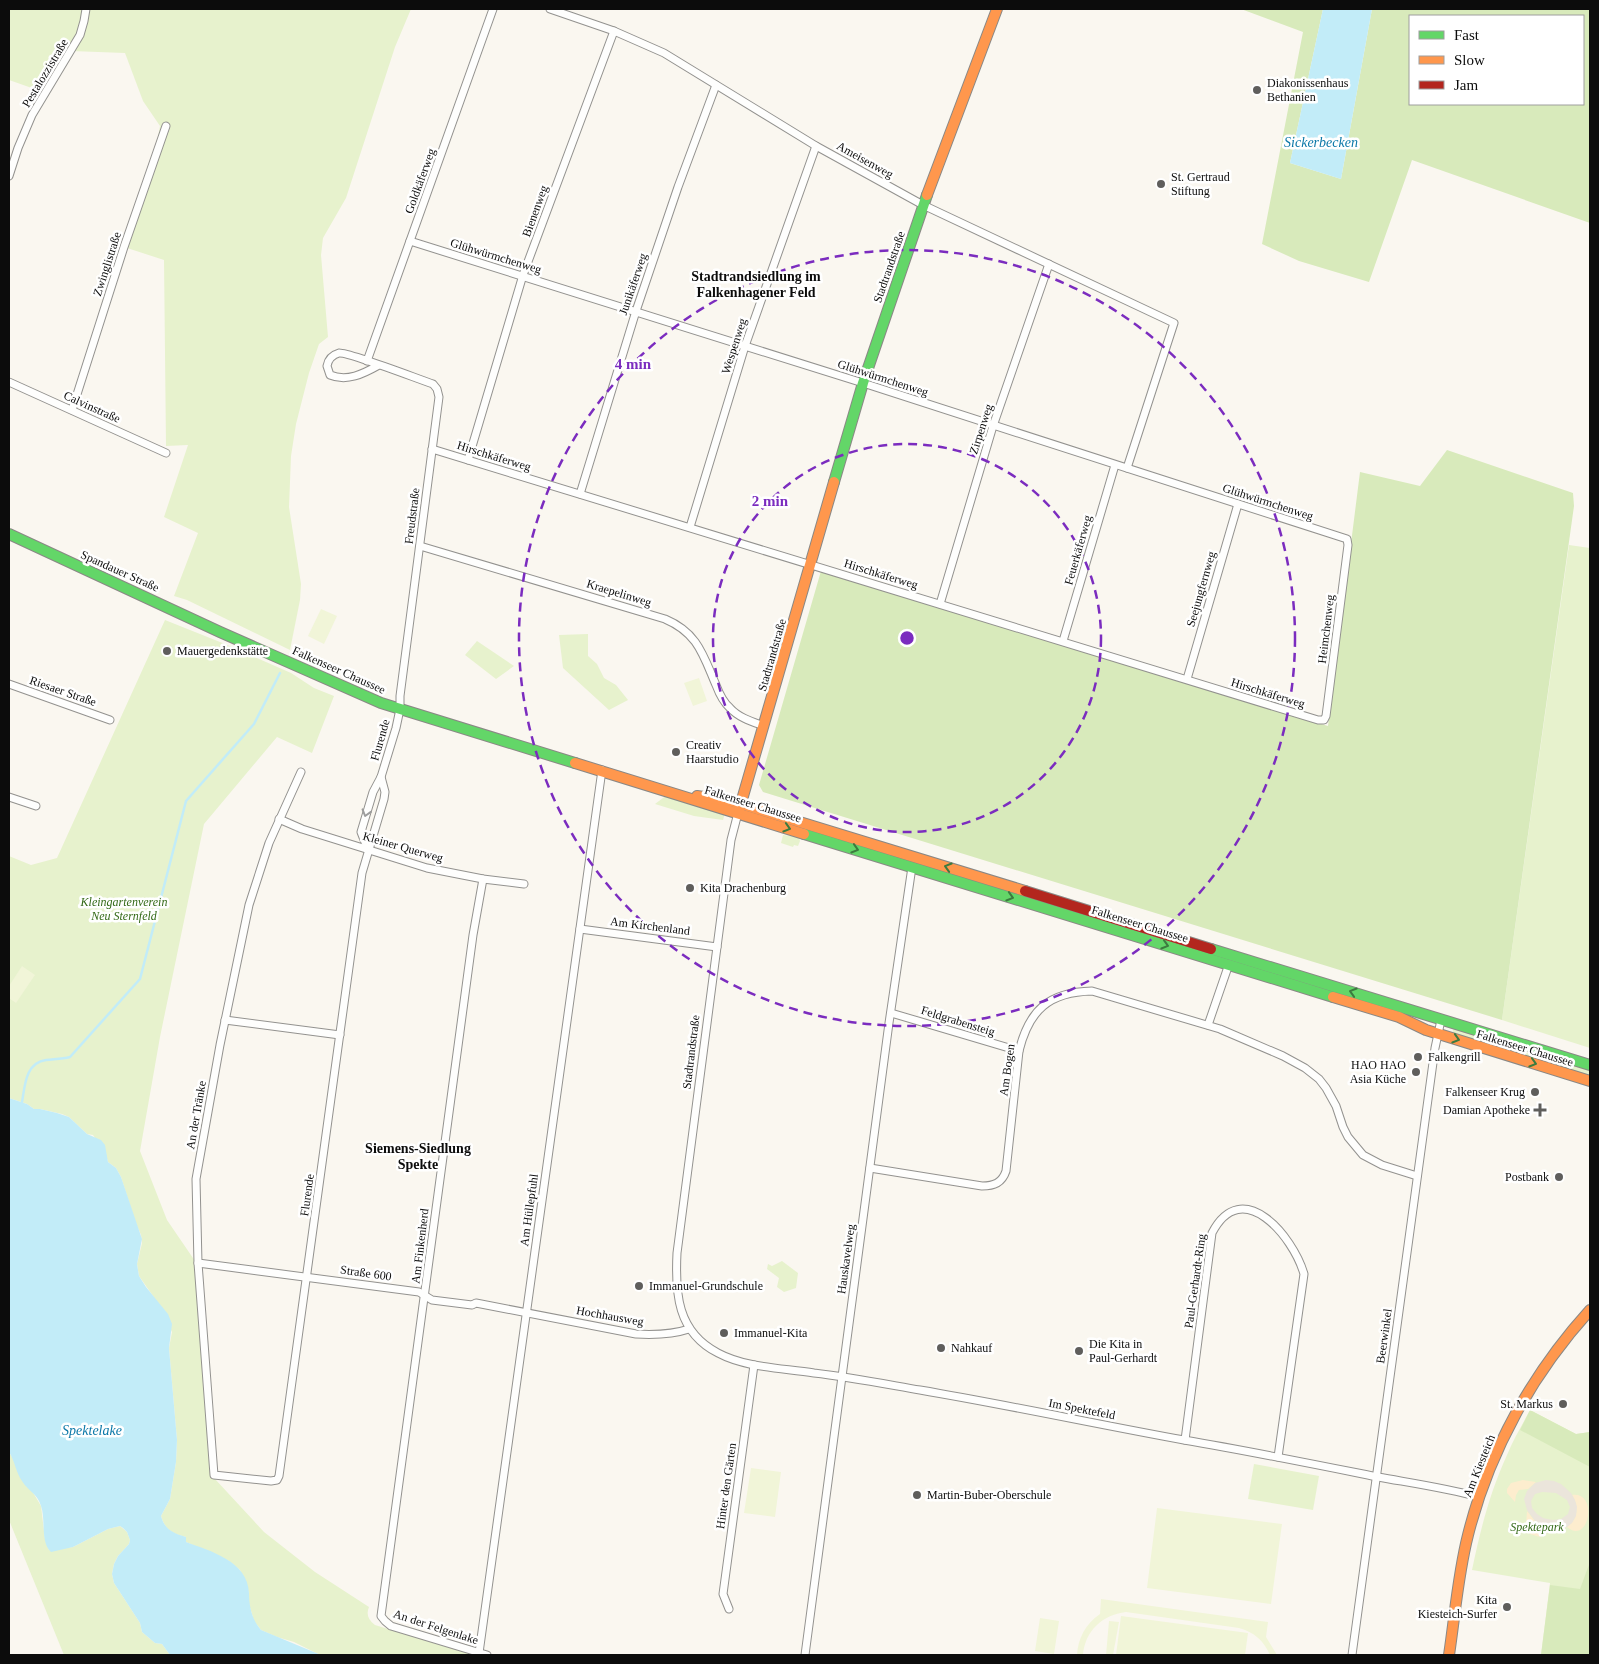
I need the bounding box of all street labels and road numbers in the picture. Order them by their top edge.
street label: Pestalozzistraße [19,36,71,110]
street label: Ameisenweg [834,139,896,181]
street label: Goldkäferweg [402,146,438,216]
street label: Bienenweg [519,183,551,239]
street label: Stadtrandstraße [870,229,908,305]
street label: Zwinglistraße [90,230,124,298]
street label: Glühwürmchenweg [449,235,543,277]
street label: Junikäferweg [616,251,650,317]
street label: Wespenweg [718,316,750,376]
street label: Glühwürmchenweg [836,357,930,399]
street label: Calvinstraße [61,388,123,426]
street label: Zirpenweg [966,402,996,456]
street label: Hirschkäferweg [455,438,533,474]
street label: Glühwürmchenweg [1221,481,1315,523]
street label: Freudstraße [402,487,422,545]
street label: Feuerkäferweg [1061,513,1095,587]
street label: Spandauer Straße [79,547,161,595]
street label: Seejungfernweg [1184,550,1218,628]
street label: Hirschkäferweg [842,556,920,592]
street label: Kraepelinweg [585,576,653,610]
street label: Heimchenweg [1315,594,1337,664]
street label: Stadtrandstraße [755,617,789,693]
street label: Falkenseer Chaussee [290,643,388,697]
street label: Riesaer Straße [28,673,98,709]
street label: Hirschkäferweg [1229,675,1307,711]
street label: Flurende [367,718,393,762]
street label: Falkenseer Chaussee [703,783,803,825]
street label: Kleiner Querweg [361,829,445,865]
street label: Falkenseer Chaussee [1090,903,1190,945]
street label: Am Kirchenland [609,914,691,938]
street label: Feldgrabensteig [919,1003,997,1039]
street label: Stadtrandstraße [680,1014,702,1090]
street label: Falkenseer Chaussee [1475,1027,1575,1069]
street label: Am Bogen [996,1043,1018,1097]
street label: An der Tränke [183,1080,209,1150]
street label: Am Hüllepfuhl [517,1172,541,1247]
street label: Flurende [297,1173,317,1217]
street label: Am Finkenherd [408,1208,432,1284]
street label: Hauskavelweg [834,1223,858,1295]
street label: Paul-Gerhardt-Ring [1181,1233,1209,1329]
street label: Straße 600 [339,1262,393,1284]
street label: Hochhausweg [575,1303,645,1329]
street label: Beerwinkel [1373,1307,1395,1364]
street label: Im Spektefeld [1047,1396,1117,1422]
street label: Am Kiesteich [1460,1433,1498,1499]
street label: Hinter den Gärten [713,1442,739,1530]
street label: An der Felgenlake [392,1607,480,1647]

